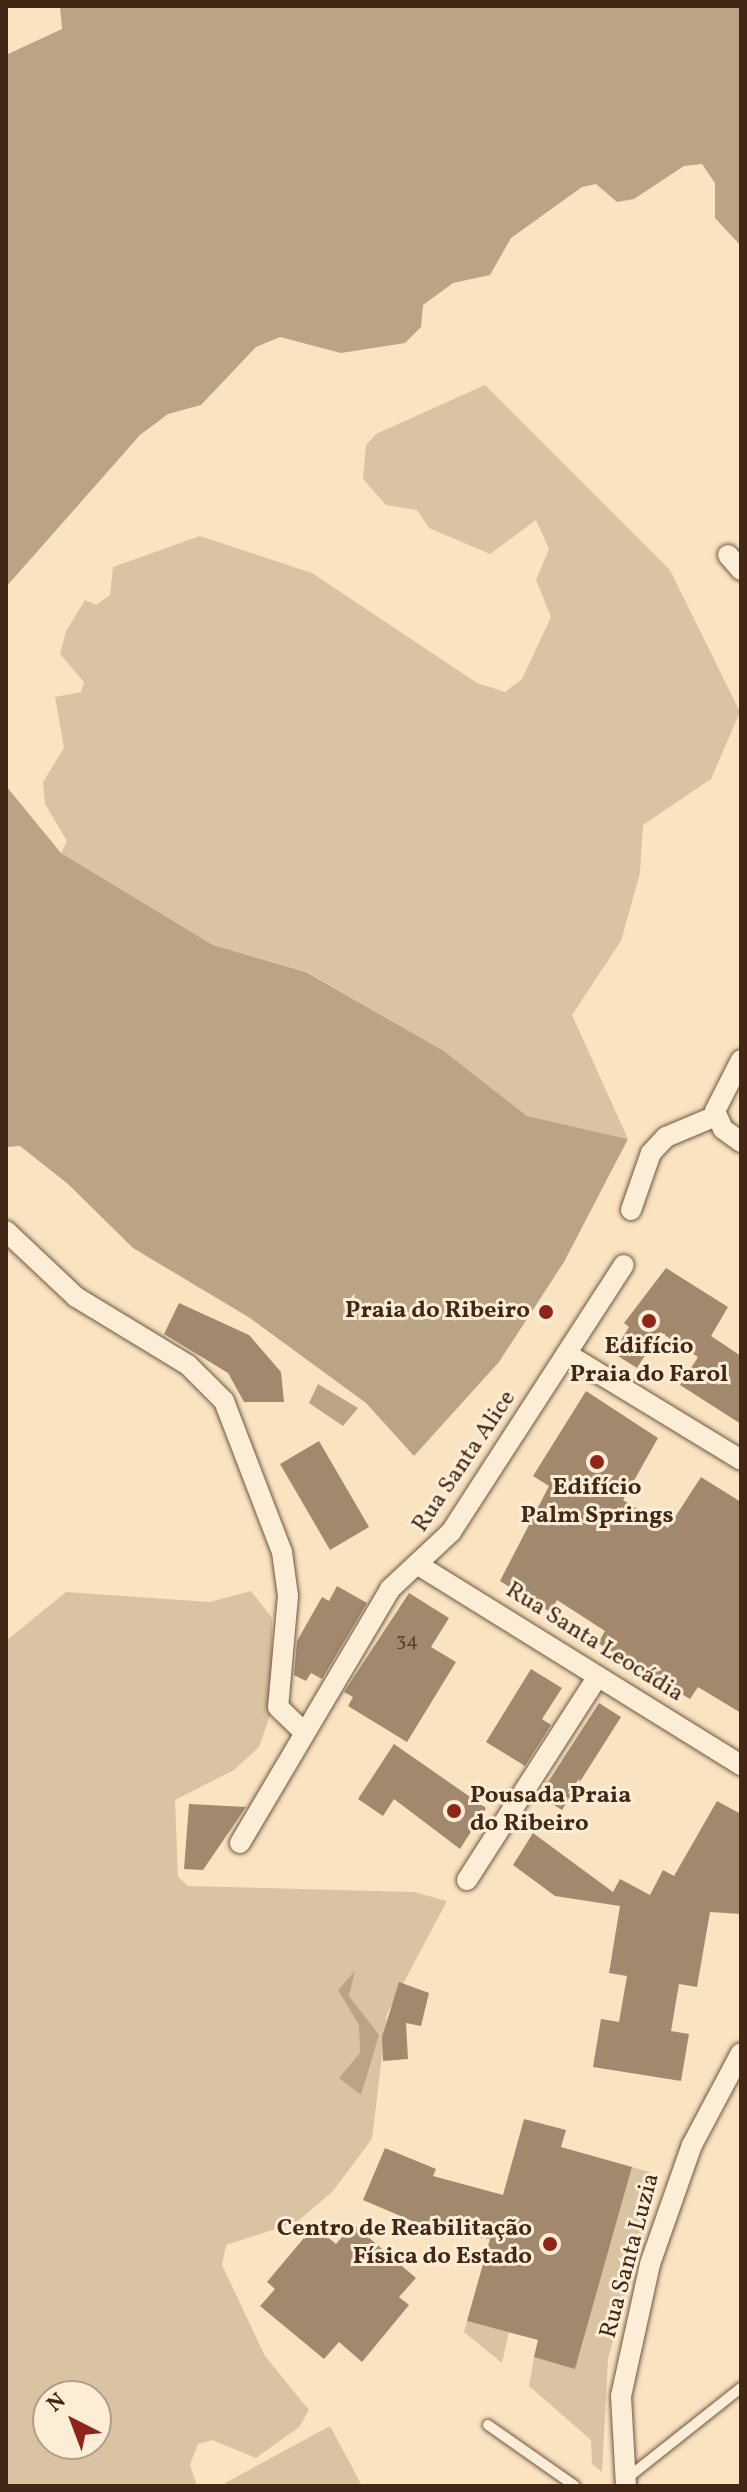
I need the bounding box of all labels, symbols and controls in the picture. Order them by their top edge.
place label: Praia do Ribeiro [345,1298,530,1326]
marker: Praia do Ribeiro [537,1303,555,1321]
marker: Edifício Praia do Farol [640,1312,658,1330]
place label: Edifício Praia do Farol [570,1334,728,1390]
street label: Rua Santa Alice [407,1386,523,1538]
marker: Edifício Palm Springs [588,1453,606,1471]
place label: Edifício Palm Springs [521,1475,673,1531]
street label: Rua Santa Leocádia [500,1577,688,1709]
house number: 34 [396,1629,418,1653]
place label: Pousada Praia do Ribeiro [470,1783,631,1839]
marker: Pousada Praia do Ribeiro [445,1802,463,1820]
street label: Rua Santa Luzia [595,2170,667,2342]
place label: Centro de Reabilitação Física do Estado [277,2216,532,2272]
marker: Centro de Reabilitação Física do Estado [539,2233,561,2255]
north arrow [32,2380,112,2460]
text: N [41,2386,73,2420]

